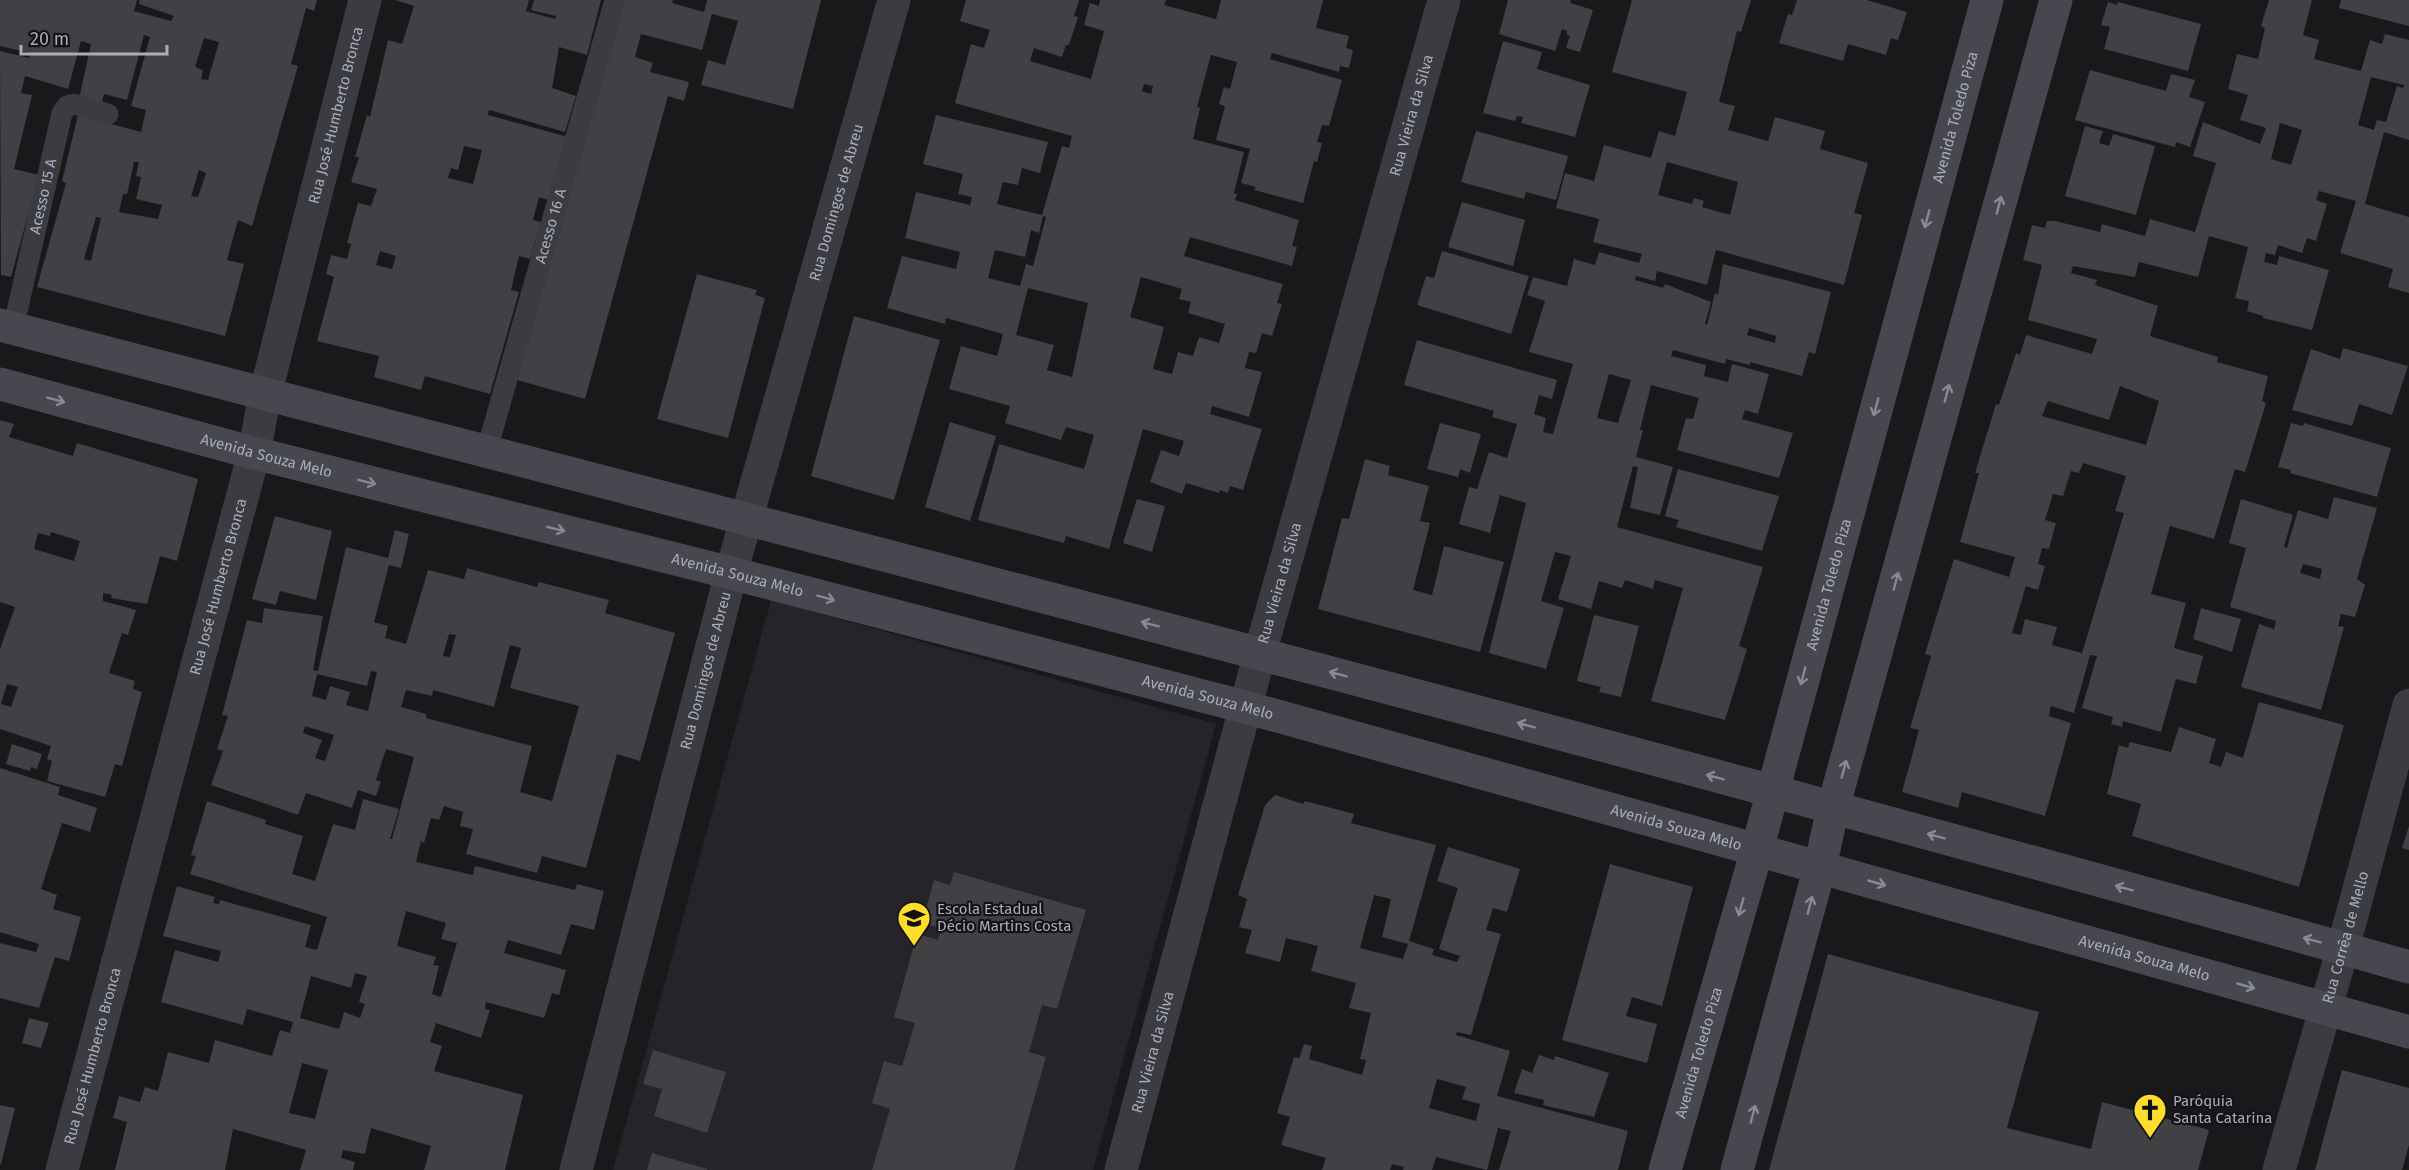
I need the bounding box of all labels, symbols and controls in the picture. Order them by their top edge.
scale bar [21,18,166,56]
street label: Rua José Humberto Bronca [305,25,367,206]
text: 20 m [30,28,69,50]
street label: Avenida Toledo Piza [1929,49,1982,185]
street label: Rua Vieira da Silva [1386,52,1437,178]
street label: Rua Domingos de Abreu [805,122,867,283]
street label: Acesso 15 A [26,156,60,236]
street label: Acesso 16 A [531,186,570,266]
one-way arrow [1994,196,2005,215]
one-way arrow [1921,209,1933,228]
one-way arrow [1942,384,1953,403]
one-way arrow [47,394,66,406]
one-way arrow [1870,397,1881,416]
street label: Avenida Souza Melo [199,430,334,481]
one-way arrow [357,476,376,488]
street label: Rua José Humberto Bronca [186,496,251,677]
street label: Avenida Toledo Piza [1802,517,1855,652]
street label: Rua Vieira da Silva [1254,520,1305,646]
one-way arrow [546,524,565,536]
street label: Avenida Souza Melo [670,549,806,601]
one-way arrow [1890,572,1902,591]
street label: Rua Domingos de Abreu [677,590,735,752]
one-way arrow [816,593,835,604]
one-way arrow [1141,617,1160,629]
one-way arrow [1796,666,1808,685]
one-way arrow [1329,668,1348,679]
street label: Avenida Souza Melo [1140,672,1276,724]
one-way arrow [1517,719,1536,731]
one-way arrow [1839,760,1850,779]
one-way arrow [1705,770,1724,782]
street label: Avenida Souza Melo [1609,801,1744,854]
one-way arrow [1927,830,1946,842]
street label: Rua Corrêa de Mello [2318,869,2372,1006]
one-way arrow [1867,878,1886,889]
one-way arrow [2115,882,2134,893]
one-way arrow [1805,896,1816,915]
one-way arrow [1735,897,1746,916]
school or university icon: Escola Estadual Décio Martins Costa [896,900,932,947]
place label: Escola Estadual Décio Martins Costa [937,900,1071,935]
street label: Avenida Souza Melo [2077,931,2212,985]
one-way arrow [2303,933,2322,945]
street label: Rua José Humberto Bronca [60,966,125,1146]
one-way arrow [2236,981,2255,993]
street label: Avenida Toledo Piza [1671,985,1726,1120]
street label: Rua Vieira da Silva [1128,989,1178,1115]
church icon: Paróquia Santa Catarina [2132,1092,2168,1139]
place label: Paróquia Santa Catarina [2173,1092,2272,1127]
one-way arrow [1747,1104,1759,1123]

